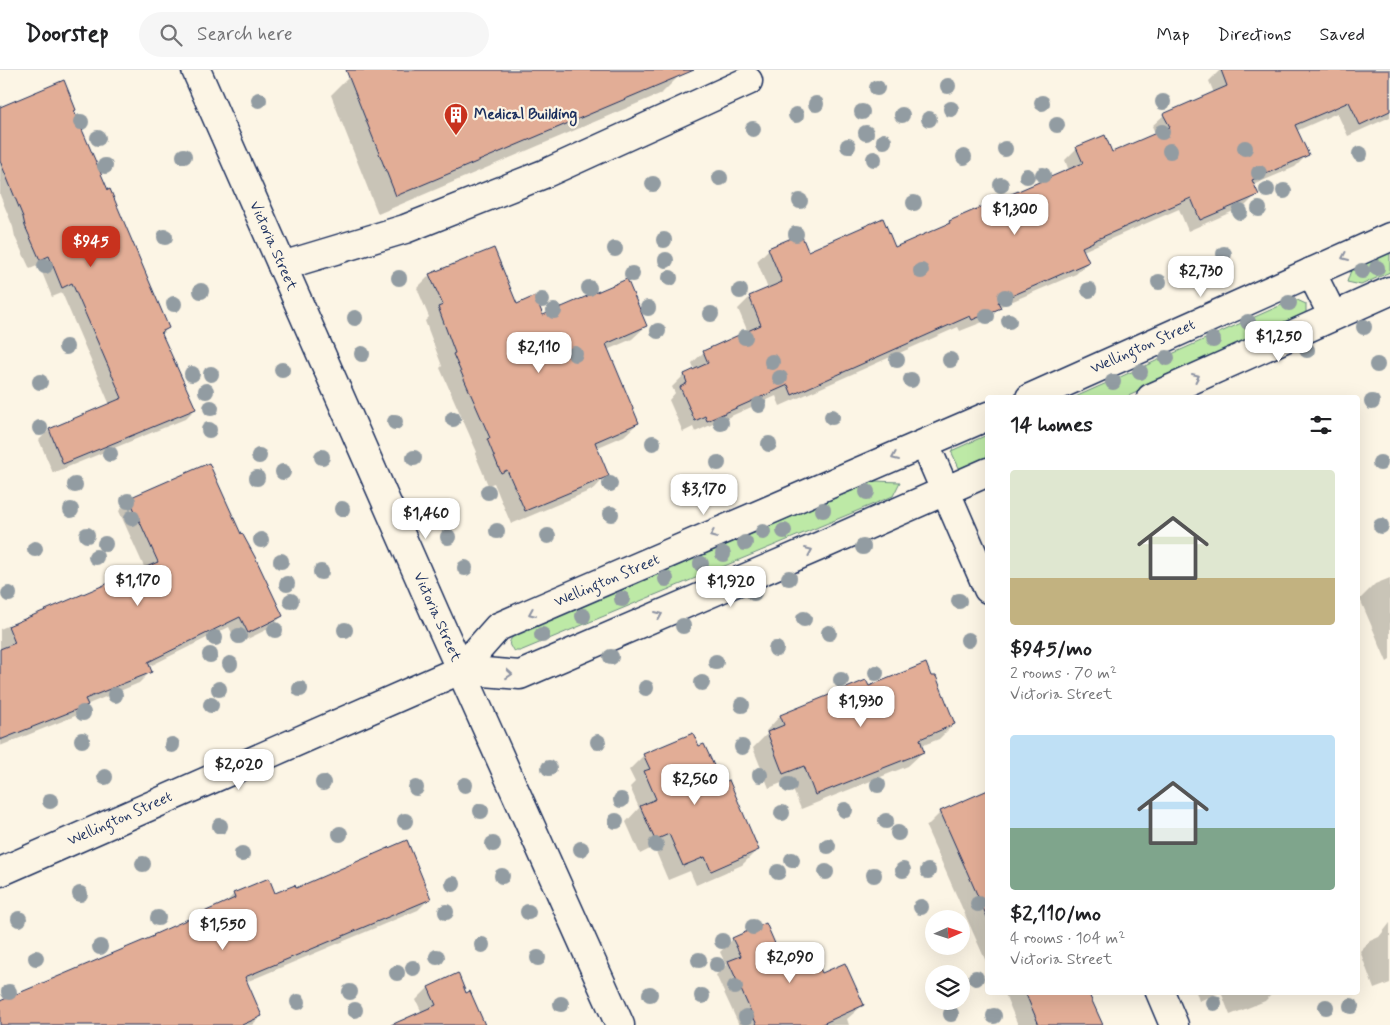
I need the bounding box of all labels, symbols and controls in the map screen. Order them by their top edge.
search box [139,12,489,57]
text: Doorstep [25,19,109,50]
icon: search [157,21,185,49]
text: Search here [197,22,293,47]
text: Map [1157,23,1190,47]
text: Directions [1218,23,1292,47]
text: Saved [1320,23,1365,47]
building icon: Medical Building [443,102,469,136]
place label: Medical Building [474,105,577,127]
pin: $1,300 [974,194,1056,236]
street label: Victoria Street [244,198,302,294]
text: $1,300 [992,199,1038,220]
pin: $945 [61,226,121,268]
text: $945 [73,231,109,252]
one-way arrow [1341,250,1350,261]
pin: $2,730 [1160,256,1242,298]
text: $2,730 [1179,261,1223,282]
street label: Wellington Street [1087,315,1199,380]
pin: $1,250 [1238,320,1320,363]
text: $1,250 [1256,326,1302,347]
pin: $2,110 [498,332,580,374]
text: $2,110 [518,337,560,358]
one-way arrow [1191,373,1200,384]
text: 14 homes [1010,411,1093,439]
icon: filters [1307,411,1335,439]
one-way arrow [891,451,900,462]
pin: $3,170 [663,474,745,516]
text: $3,170 [682,479,726,500]
pin: $1,460 [385,498,467,540]
text: $1,460 [403,503,449,524]
icon: home [1128,503,1218,593]
one-way arrow [709,529,718,539]
one-way arrow [804,547,813,557]
street label: Wellington Street [551,550,664,613]
pin: $1,170 [97,564,179,607]
pin: $1,920 [690,566,772,608]
street label: Victoria Street [408,569,466,665]
text: $1,170 [116,570,160,591]
text: $1,920 [707,571,755,592]
one-way arrow [528,606,537,617]
one-way arrow [654,611,663,621]
text: $945/mo [1010,635,1092,663]
text: 2 rooms · 70 m² [1010,663,1117,684]
one-way arrow [505,668,513,679]
text: Victoria Street [1010,684,1112,705]
pin: $1,930 [820,686,902,728]
text: $1,930 [838,691,884,712]
pin: $2,020 [198,748,280,791]
text: $2,020 [215,754,263,775]
pin: $2,560 [654,764,736,806]
icon: home [1128,768,1218,858]
text: $2,560 [672,769,718,790]
street label: Wellington Street [64,787,176,852]
text: $2,110/mo [1010,900,1101,928]
pin: $1,550 [182,908,264,951]
north arrow [925,910,970,955]
map controls [925,910,970,1010]
text: $1,550 [200,914,246,935]
text: 4 rooms · 104 m² [1010,928,1125,949]
pin: $2,090 [749,942,831,984]
text: $2,090 [766,947,814,968]
text: Victoria Street [1010,949,1112,970]
button: layers [925,965,970,1010]

